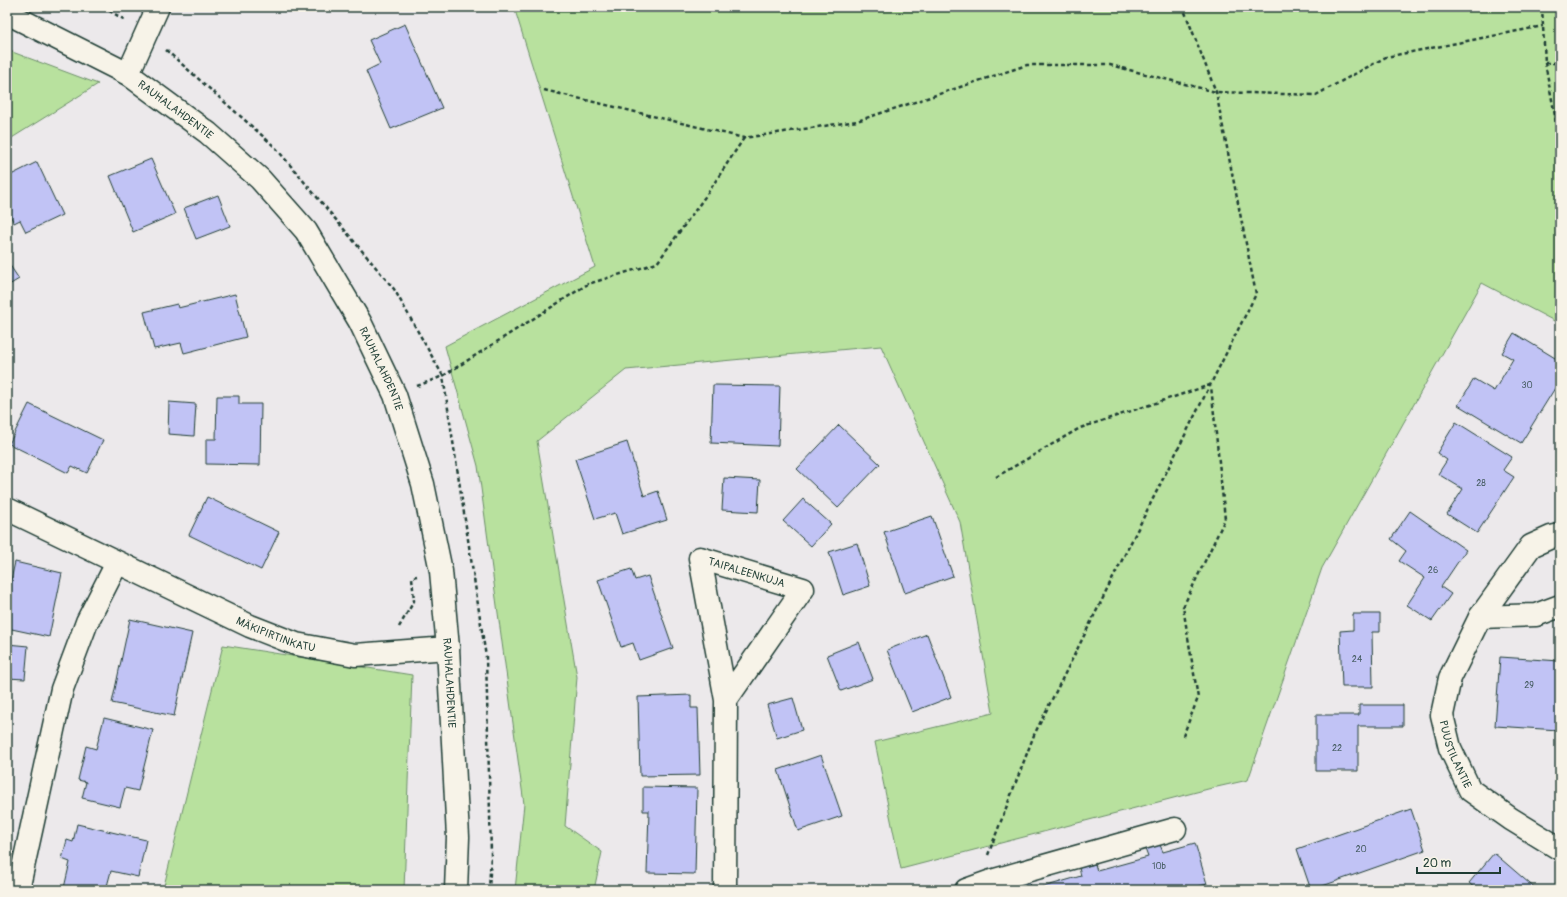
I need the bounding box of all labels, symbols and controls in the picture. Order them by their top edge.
street label: RAUHALAHDENTIE [135,78,216,142]
street label: RAUHALAHDENTIE [356,325,406,412]
house number: 30 [1521,380,1533,391]
house number: 28 [1476,478,1486,489]
street label: TAIPALEENKUJA [706,555,786,590]
house number: 26 [1428,565,1438,576]
street label: MÄKIPIRTINKATU [234,614,316,654]
street label: RAUHALAHDENTIE [440,637,458,729]
house number: 24 [1352,654,1363,665]
house number: 29 [1524,680,1534,691]
street label: PUUSTILANTIE [1437,719,1474,791]
house number: 22 [1332,743,1342,754]
house number: 20 [1355,844,1367,855]
scale bar [1417,849,1500,875]
text: 20 m [1423,856,1452,871]
house number: 10b [1152,861,1167,872]

